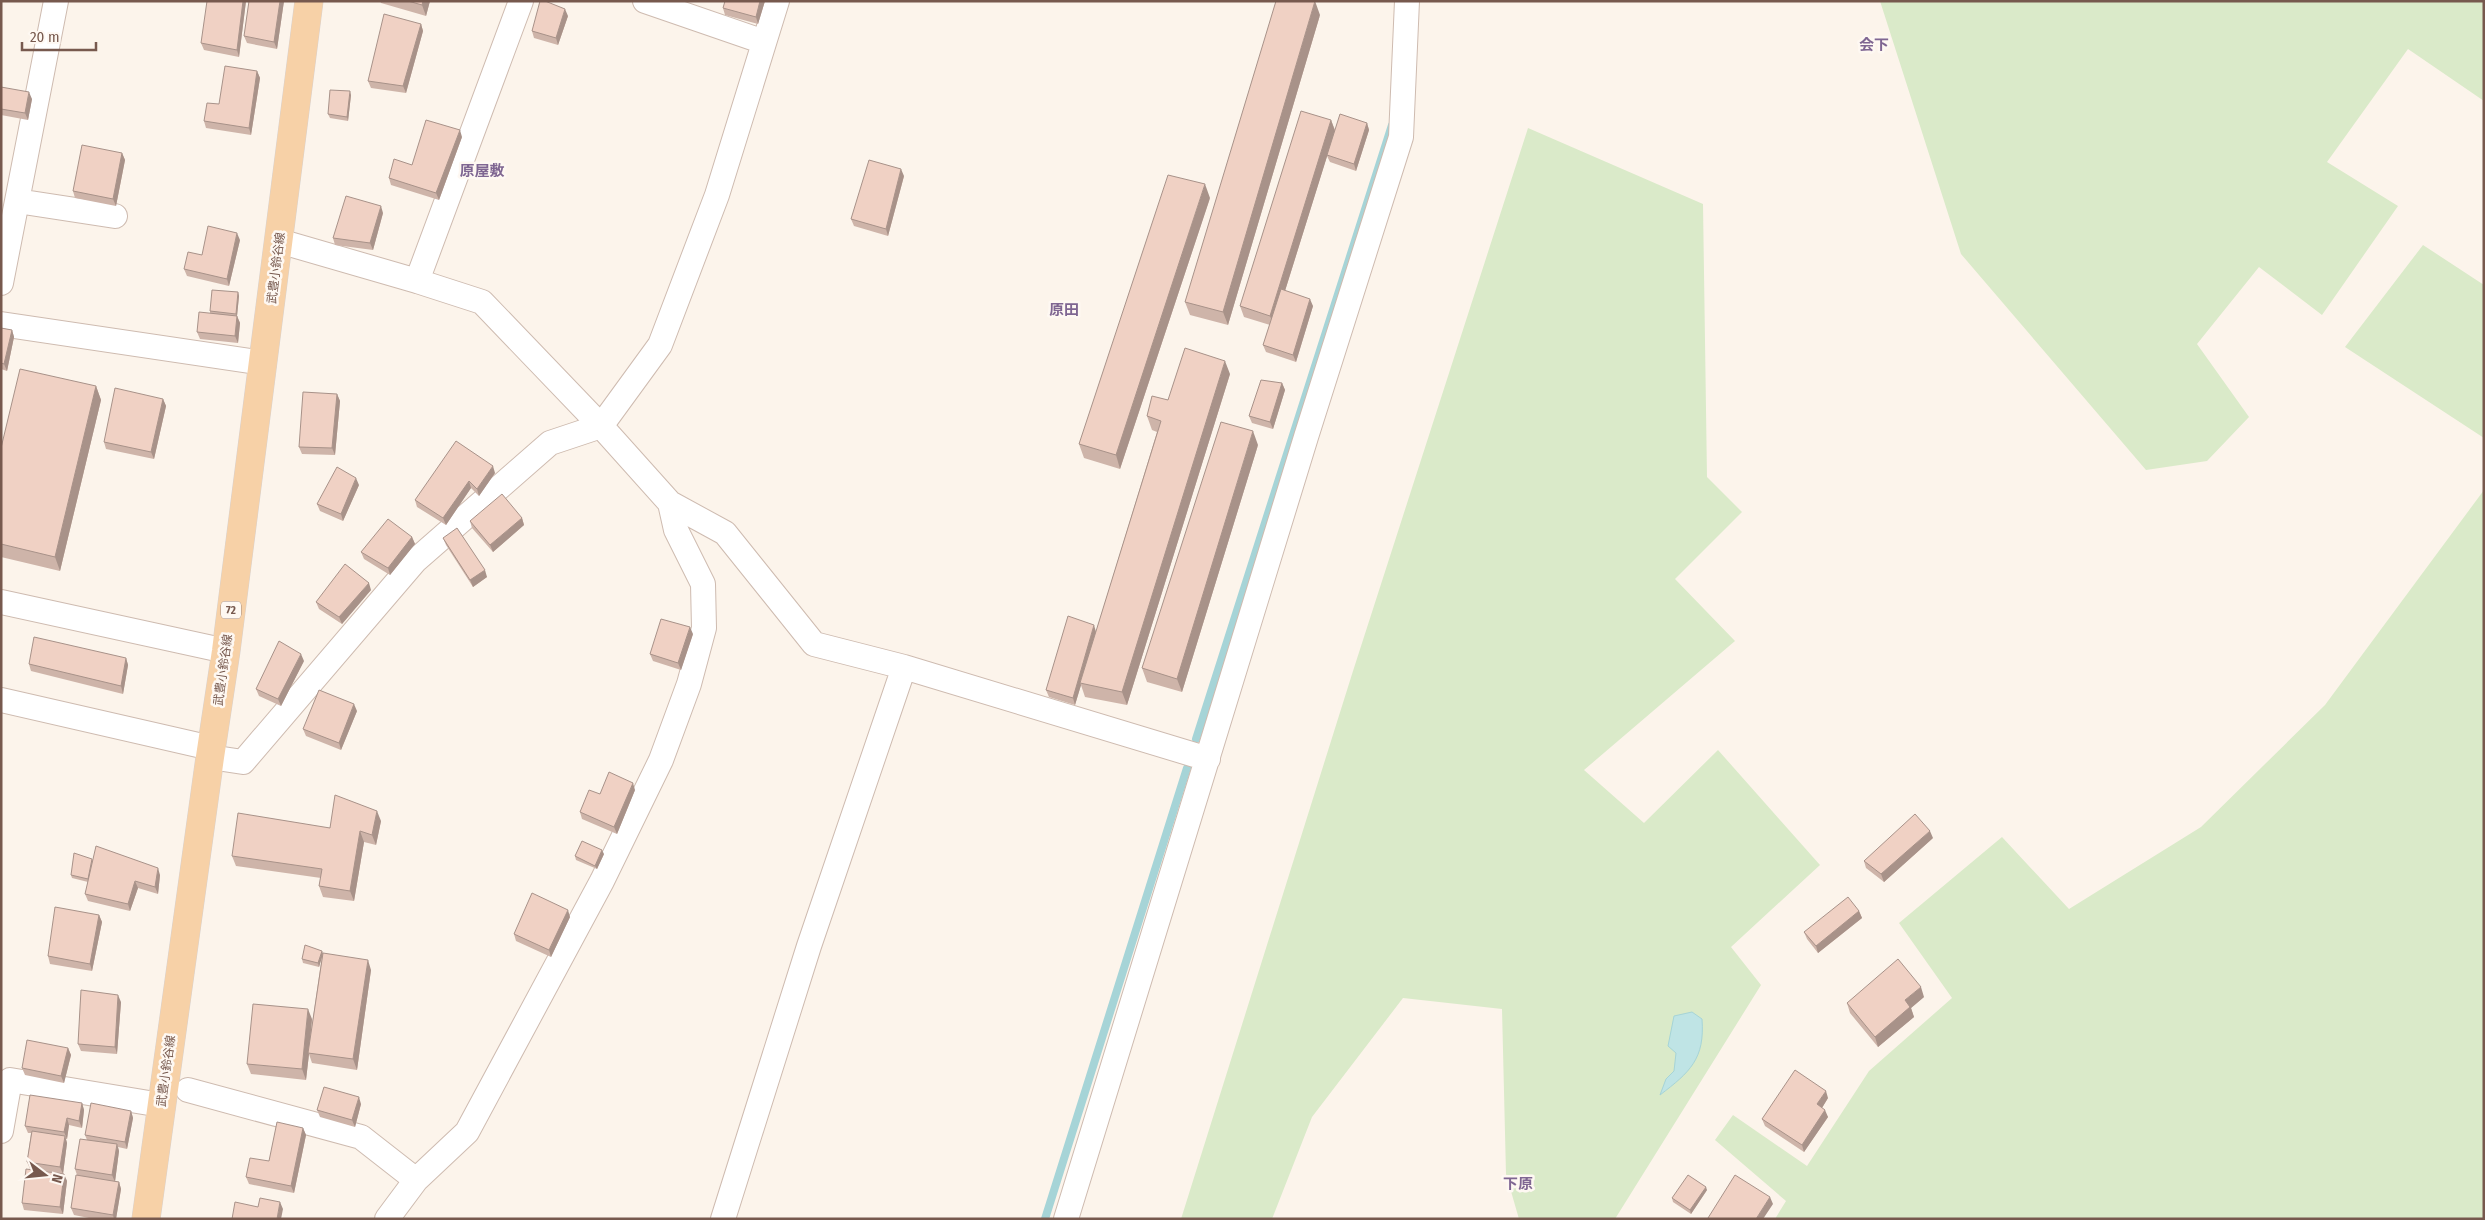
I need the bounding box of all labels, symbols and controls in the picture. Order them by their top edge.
scale bar [22,20,96,52]
text: 20 m [30,28,60,46]
district label: 会下 [1859,36,1889,54]
district label: 原屋敷 [459,162,505,180]
street label: 武豊小鈴谷線 [265,231,287,305]
district label: 原田 [1049,301,1079,319]
road number: 72 [221,602,241,618]
street label: 武豊小鈴谷線 [211,633,235,707]
street label: 武豊小鈴谷線 [154,1034,178,1108]
north arrow [20,1150,70,1200]
text: N [48,1172,66,1185]
district label: 下原 [1503,1175,1533,1193]

